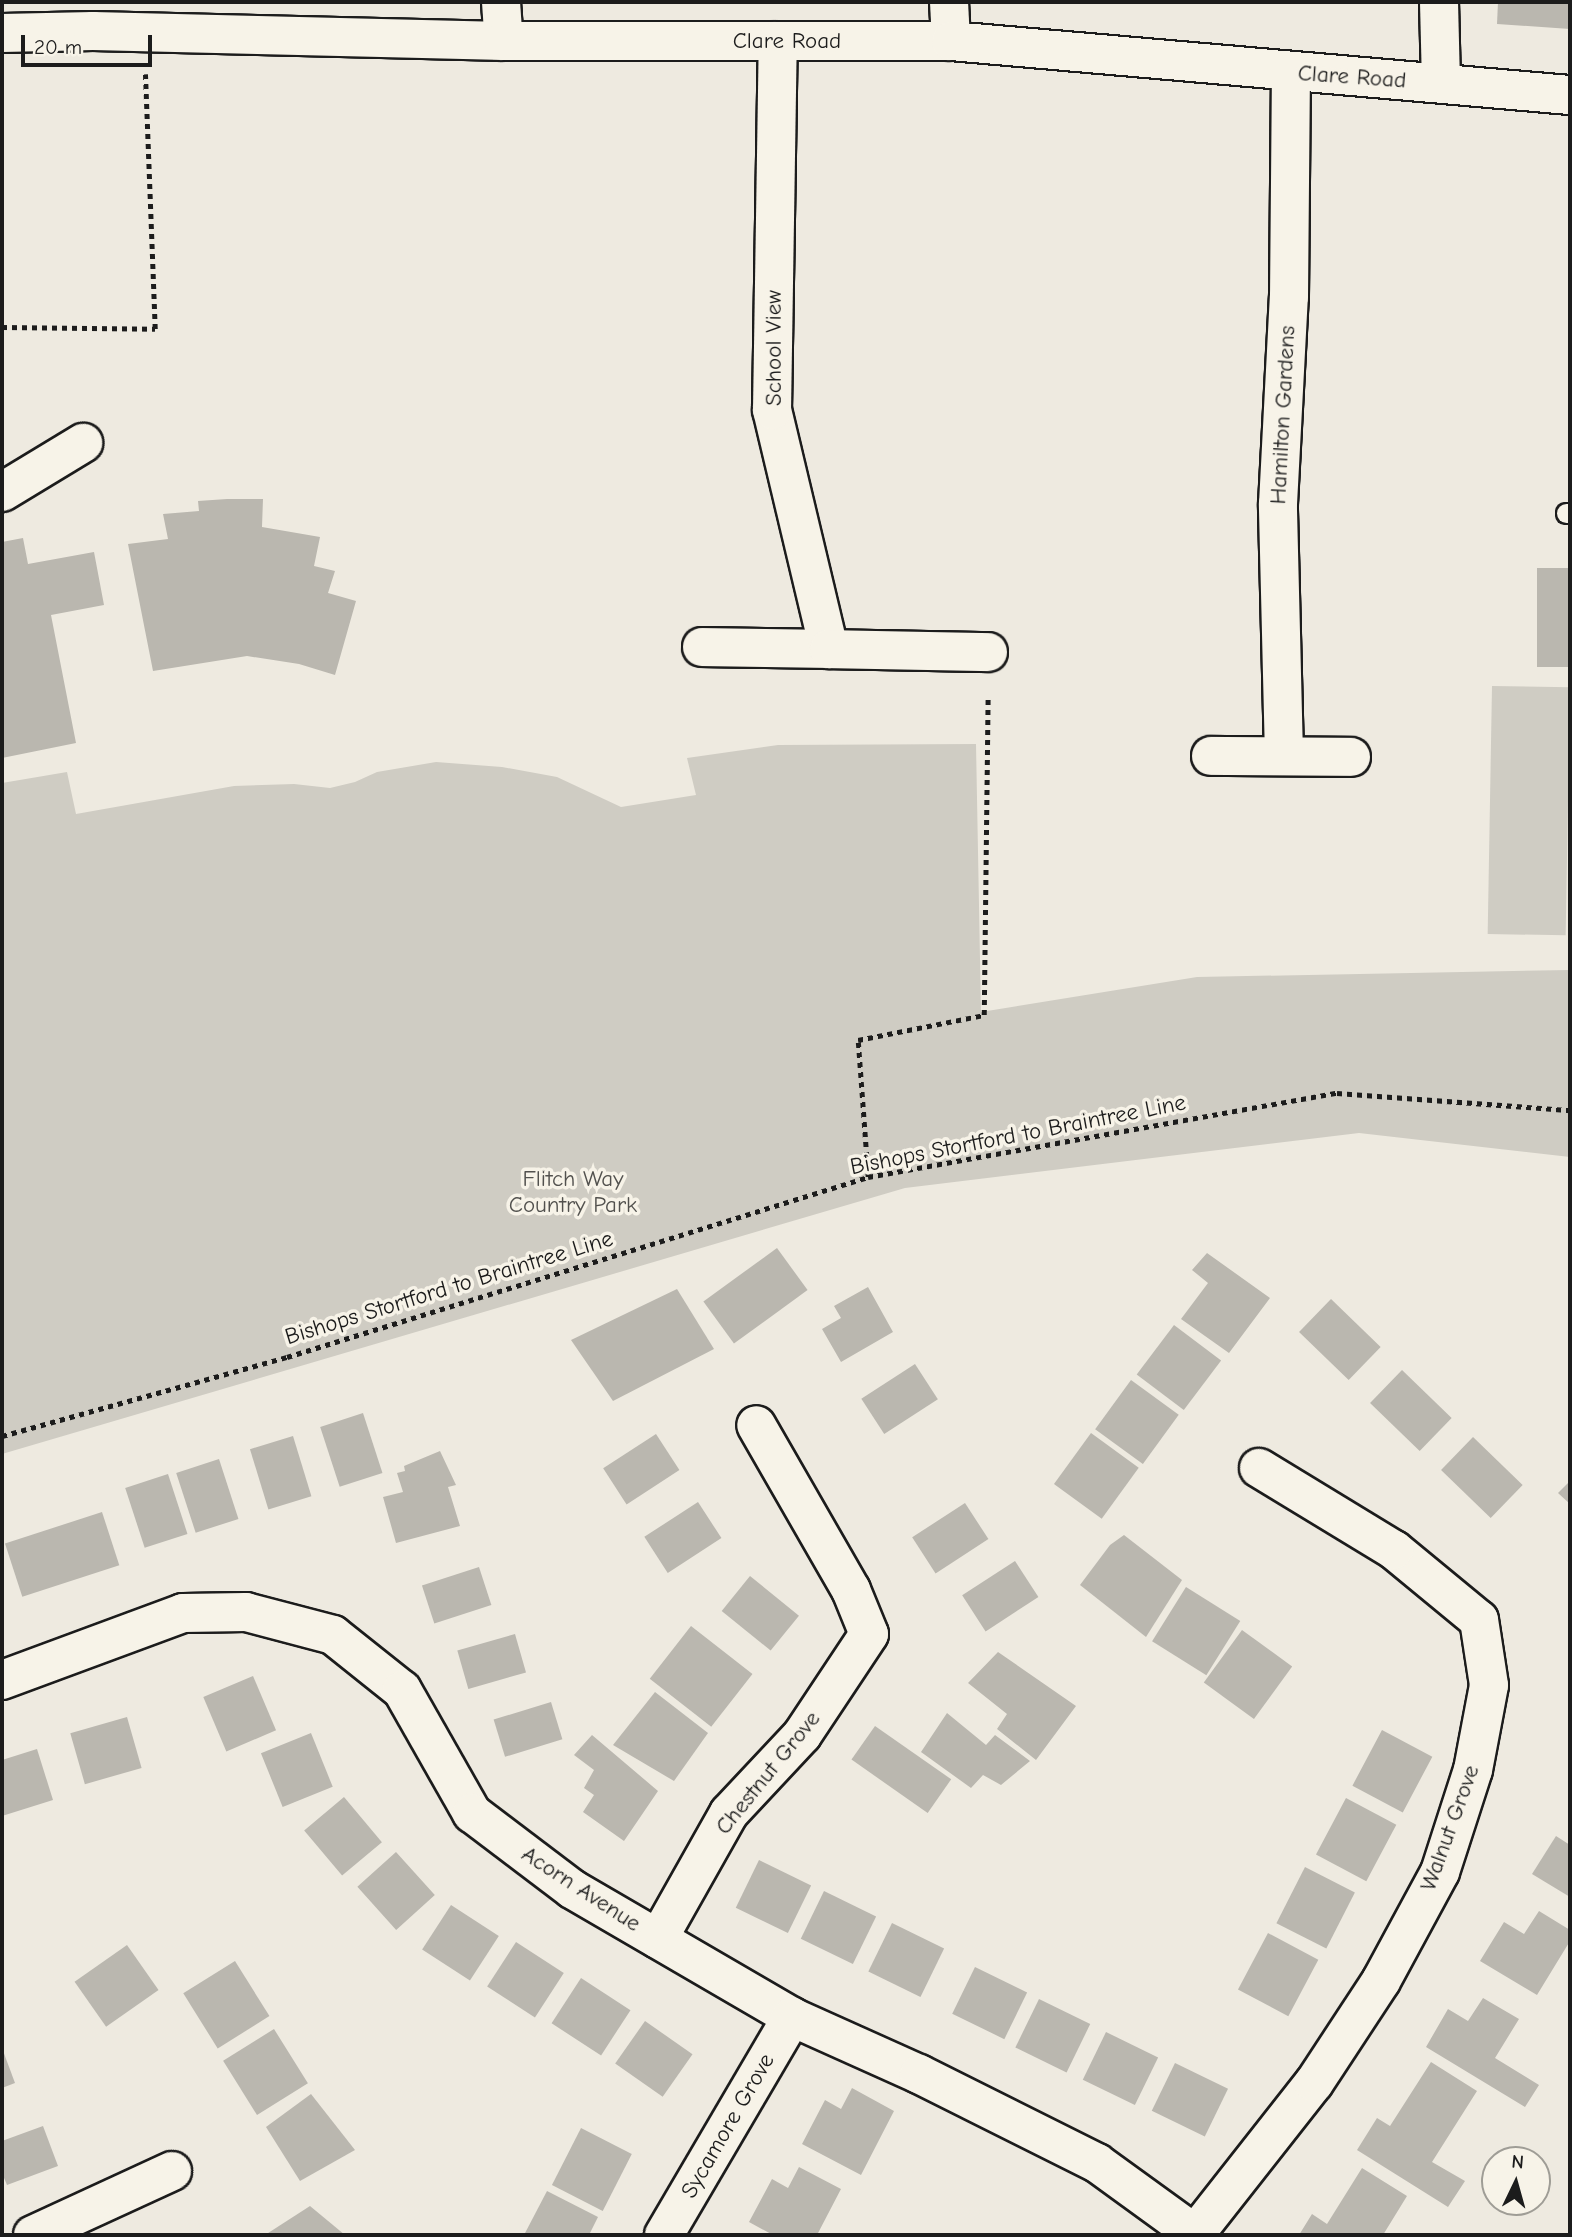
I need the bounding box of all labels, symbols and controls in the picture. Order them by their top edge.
scale bar [24,21,156,65]
street label: Clare Road [733,27,841,55]
text: 20 m [34,35,82,59]
street label: Clare Road [1297,59,1407,95]
street label: School View [760,290,788,406]
street label: Hamilton Gardens [1265,325,1301,505]
street label: Bishops Stortford to Braintree Line [848,1089,1188,1181]
park label: Flitch Way Country Park [509,1165,637,1219]
street label: Bishops Stortford to Braintree Line [282,1225,616,1351]
street label: Chestnut Grove [710,1706,826,1840]
street label: Walnut Grove [1414,1761,1486,1895]
street label: Acorn Avenue [516,1840,646,1938]
street label: Sycamore Grove [675,2049,781,2203]
north arrow [1481,2146,1551,2216]
text: N [1511,2151,1525,2174]

